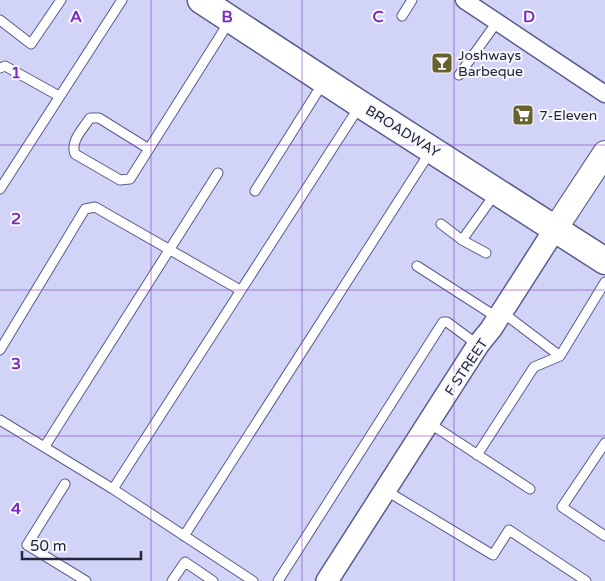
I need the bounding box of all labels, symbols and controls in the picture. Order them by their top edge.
text: A [70,7,82,27]
text: B [221,7,233,27]
text: C [372,7,384,27]
text: D [523,7,535,27]
place label: Joshways Barbeque [458,47,523,80]
bar icon: Joshways Barbeque [430,51,454,75]
text: 1 [11,63,21,83]
street label: BROADWAY [362,102,443,161]
supermarket icon: 7-Eleven [511,103,535,127]
place label: 7-Eleven [539,107,597,124]
text: 2 [11,209,21,229]
street label: F STREET [441,335,492,399]
text: 3 [11,354,21,374]
text: 4 [11,499,21,519]
scale bar [22,528,141,560]
text: 50 m [30,537,67,555]

